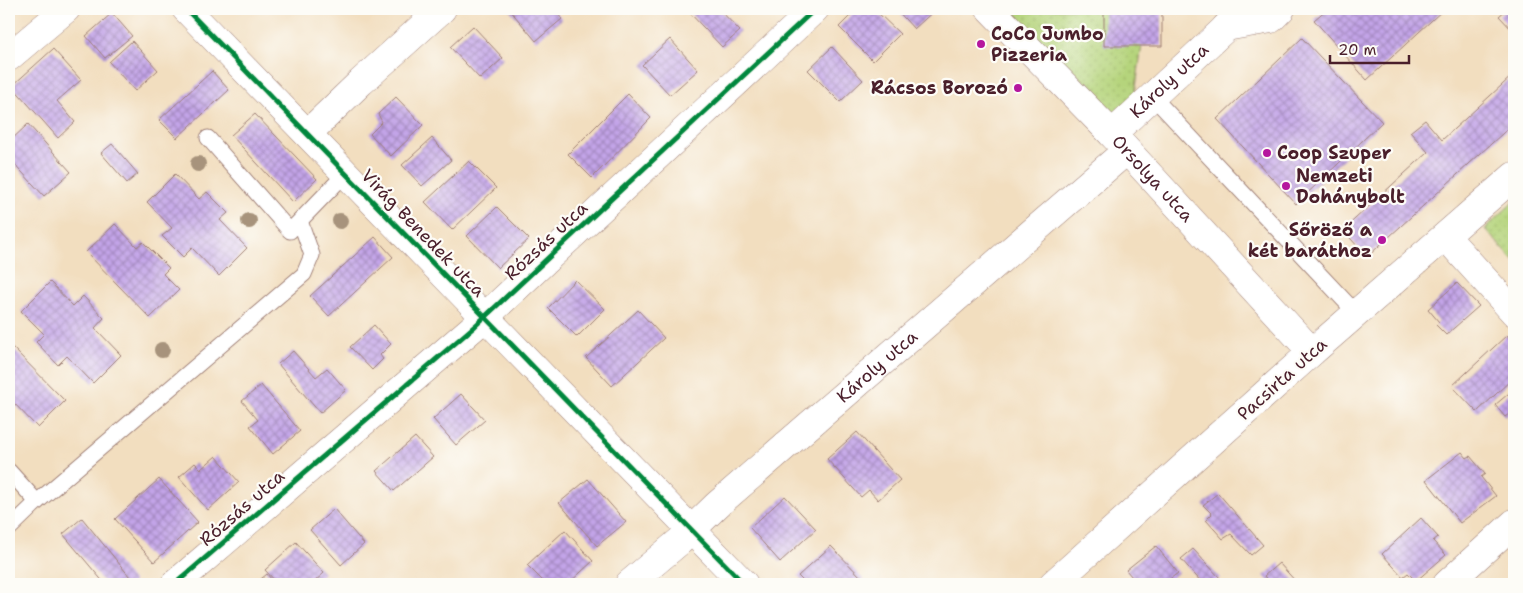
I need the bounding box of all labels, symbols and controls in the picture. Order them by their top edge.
place label: CoCo Jumbo Pizzeria [991,22,1104,67]
scale bar [1330,32,1409,64]
marker: CoCo Jumbo Pizzeria [975,38,987,50]
street label: Károly utca [1124,38,1214,124]
text: 20 m [1338,40,1377,60]
place label: Rácsos Borozó [871,76,1008,100]
marker: Rácsos Borozó [1012,82,1024,94]
street label: Orsolya utca [1107,130,1199,227]
place label: Coop Szuper [1277,141,1392,165]
marker: Coop Szuper [1261,147,1273,159]
street label: Virág Benedek utca [356,164,490,302]
place label: Nemzeti Dohánybolt [1296,164,1405,209]
marker: Nemzeti Dohánybolt [1280,180,1292,192]
street label: Rózsás utca [499,196,593,286]
place label: Sőröző a két baráthoz [1248,218,1373,263]
marker: Sőröző a két baráthoz [1376,234,1388,246]
street label: Károly utca [831,325,923,408]
street label: Pacsirta utca [1232,332,1332,426]
street label: Rózsás utca [194,464,290,552]

